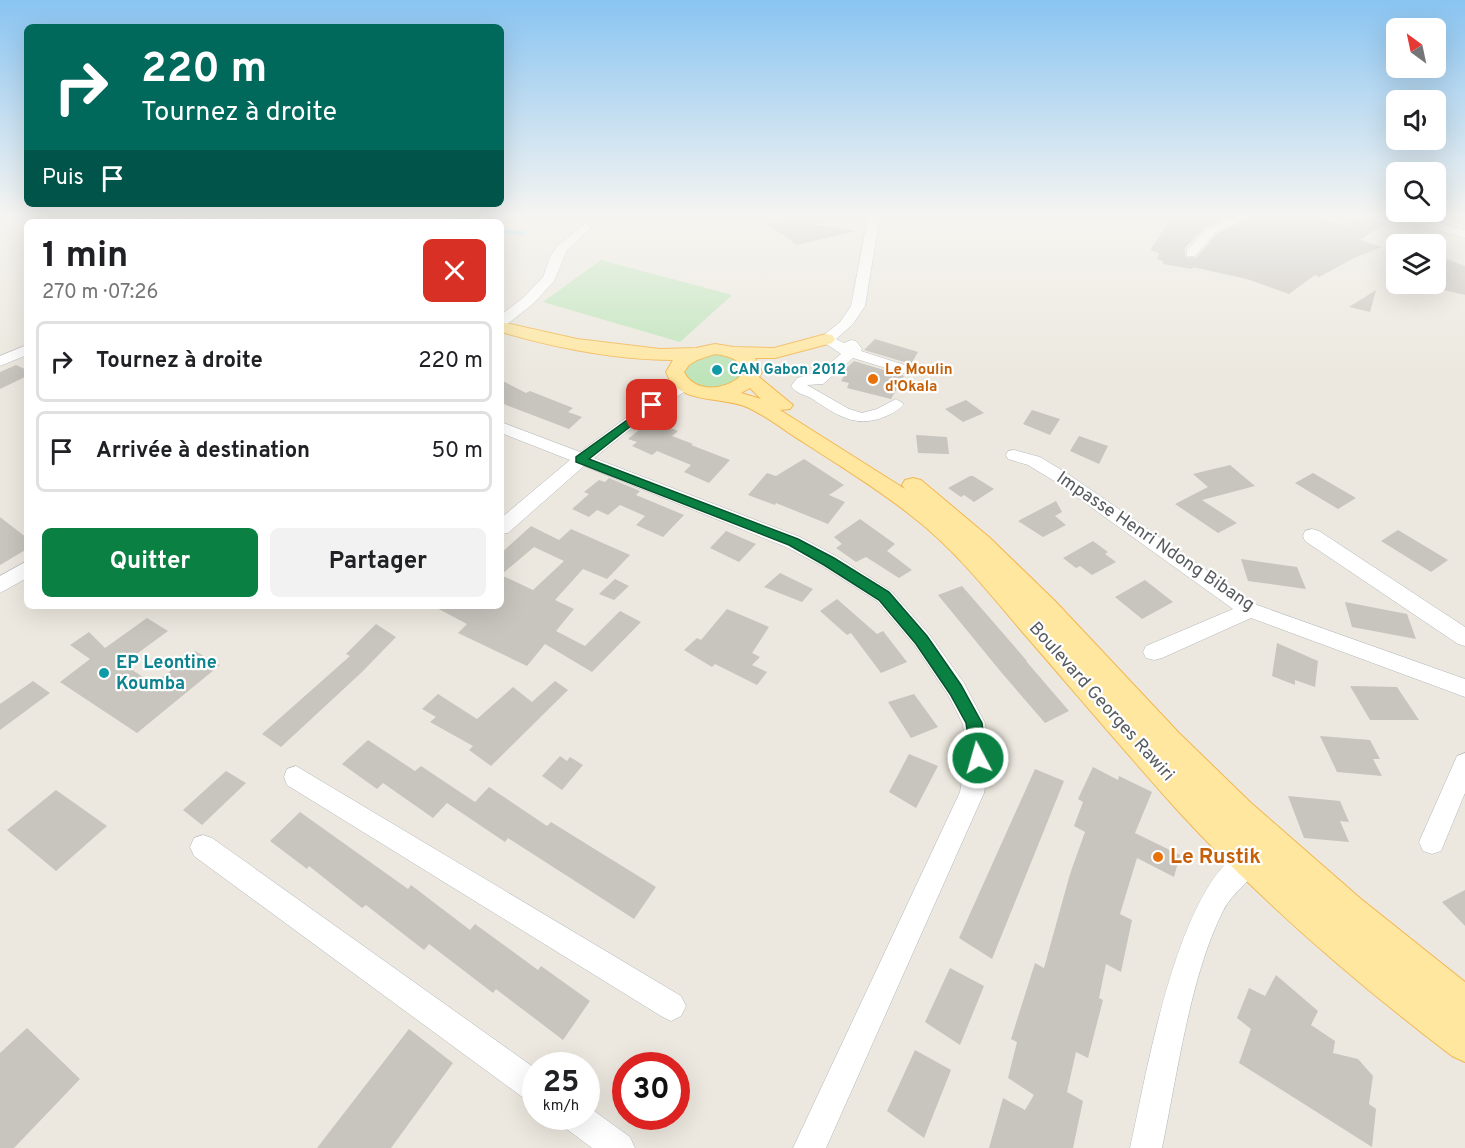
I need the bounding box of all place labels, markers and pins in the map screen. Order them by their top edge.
place label: CAN Gabon 2012 [729,361,846,380]
place label: Le Moulin d'Okala [885,361,953,397]
marker: CAN Gabon 2012 [710,363,724,377]
marker: Le Moulin d'Okala [866,372,880,386]
pin [626,379,677,430]
place label: EP Leontine Koumba [116,652,217,696]
marker: EP Leontine Koumba [97,666,111,680]
place label: Le Rustik [1170,844,1261,871]
marker: Le Rustik [1151,850,1165,864]

